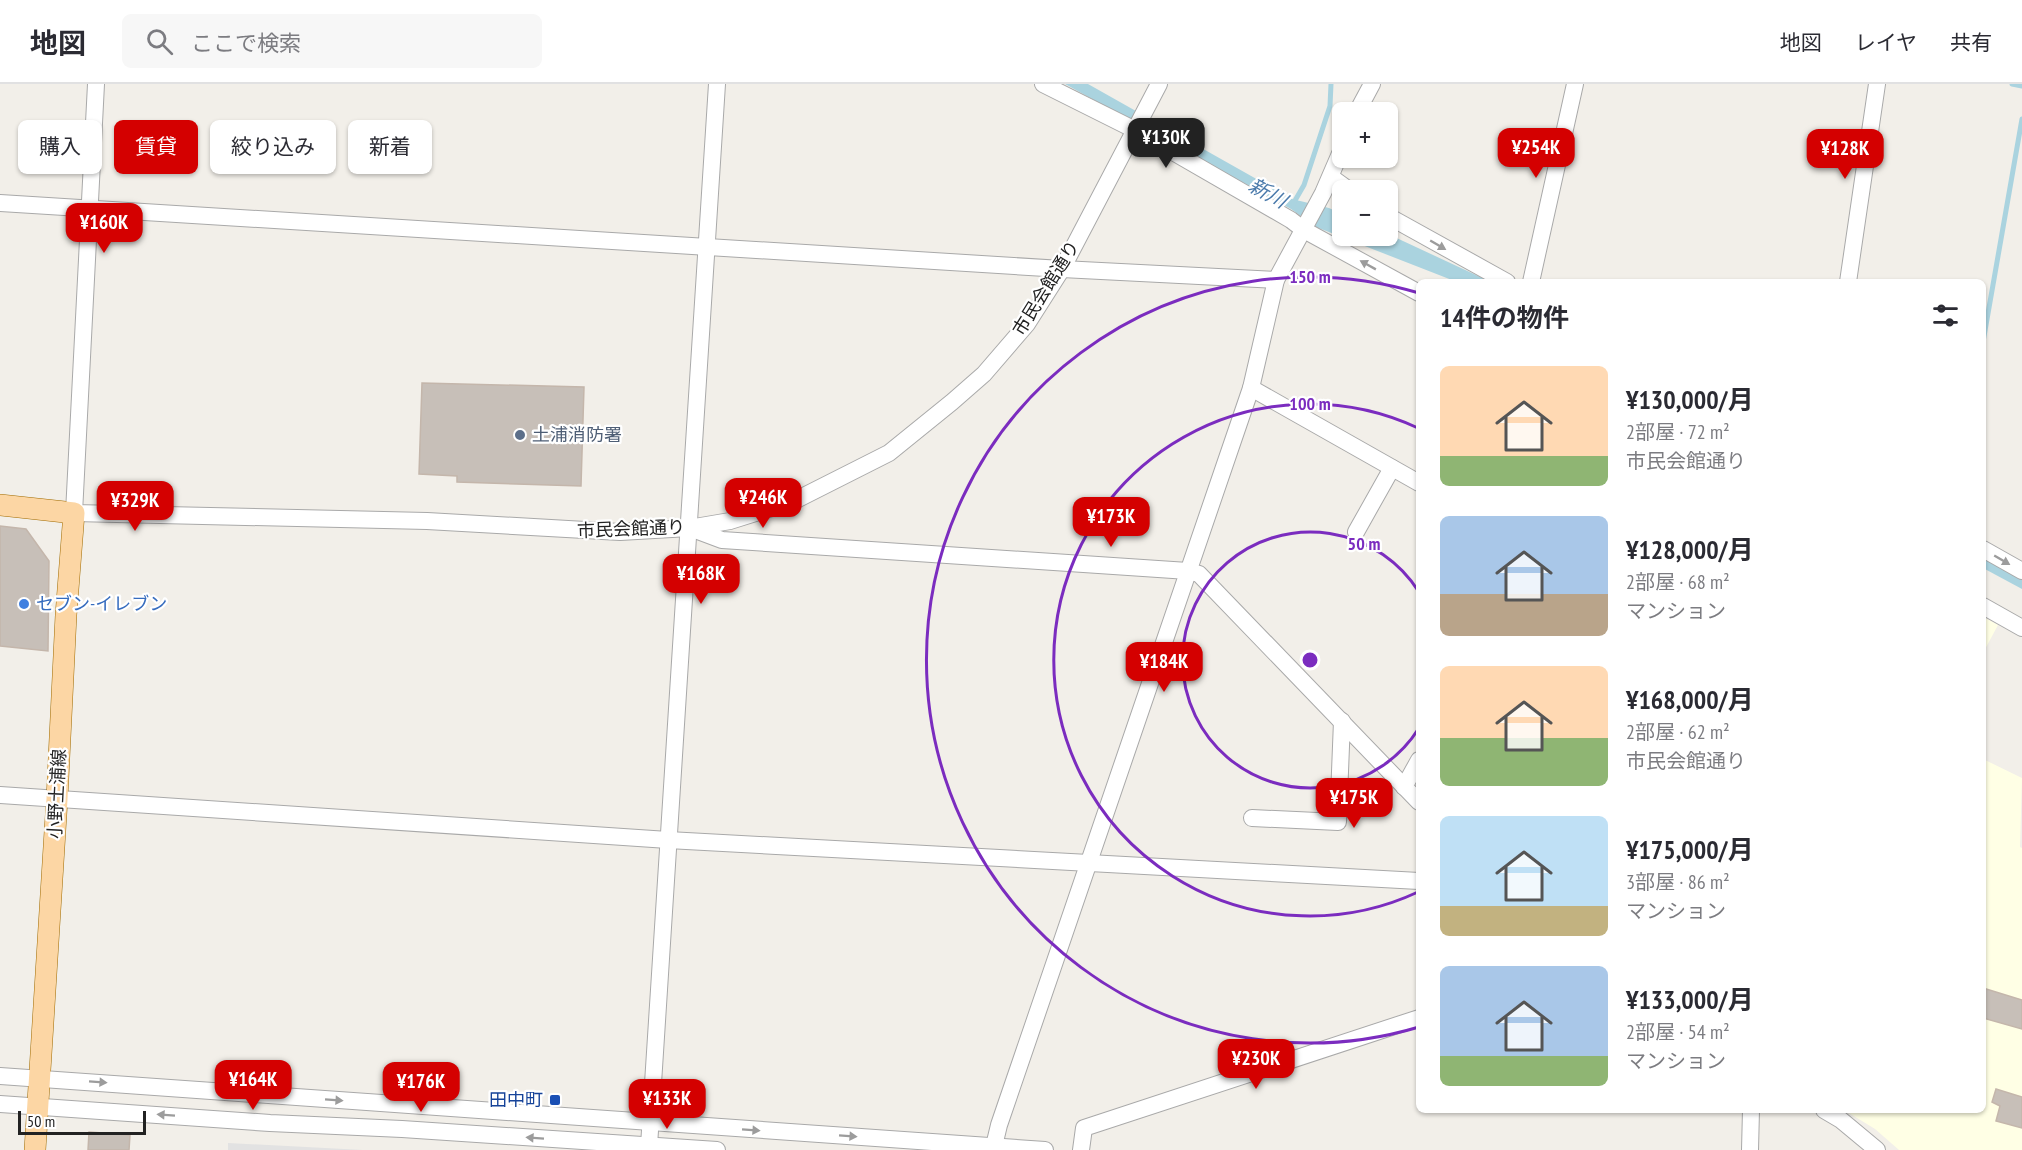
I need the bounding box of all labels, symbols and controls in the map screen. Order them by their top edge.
search box [122,14,542,68]
text: 地図 [30,24,86,61]
icon: search [143,25,176,58]
text: ここで検索 [191,29,301,57]
text: 地図 [1780,29,1822,56]
text: レイヤ [1855,29,1917,56]
text: 共有 [1950,29,1992,56]
map controls [1332,102,1398,246]
button: + [1332,102,1398,168]
pin: ¥130K [1124,118,1208,169]
chip: 購入 [18,120,102,174]
chip: 賃貸 [114,120,198,174]
chip: 絞り込み [210,120,336,174]
chip: 新着 [348,120,432,174]
text: ¥130K [1142,124,1190,150]
pin: ¥254K [1494,128,1578,179]
pin: ¥128K [1803,129,1887,180]
text: ¥254K [1512,134,1560,160]
text: ¥128K [1821,135,1869,161]
water label: 新川 [1244,172,1294,215]
button: − [1332,180,1398,246]
pin: ¥160K [62,203,146,254]
text: ¥160K [80,209,128,235]
street label: 市民会館通り [1007,236,1084,340]
one-way arrow [1430,239,1447,249]
one-way arrow [1359,260,1376,270]
text: 150 m [1289,265,1331,288]
icon: filters [1929,299,1962,332]
text: 14件の物件 [1440,301,1569,334]
text: ¥130,000/月 [1626,383,1754,416]
icon: home [1488,390,1560,462]
text: 100 m [1289,392,1331,415]
text: 2部屋 · 72 m² [1626,419,1730,445]
place label: 土浦消防署 [532,423,622,446]
marker: 土浦消防署 [513,428,527,442]
text: 市民会館通り [1626,448,1746,474]
pin: ¥246K [721,478,805,529]
pin: ¥329K [93,481,177,532]
text: ¥246K [739,484,787,510]
text: ¥329K [111,487,159,513]
pin: ¥173K [1069,497,1153,548]
text: ¥173K [1087,503,1135,529]
street label: 市民会館通り [577,515,685,542]
text: 50 m [1348,532,1380,555]
text: ¥128,000/月 [1626,533,1754,566]
icon: home [1488,540,1560,612]
pin: ¥168K [659,554,743,605]
one-way arrow [1994,555,2011,565]
text: ¥168K [677,560,725,586]
text: 2部屋 · 68 m² [1626,569,1730,595]
place label: セブン-イレブン [36,592,167,615]
marker: セブン-イレブン [17,597,31,611]
text: マンション [1626,598,1726,624]
pin: ¥184K [1122,642,1206,693]
text: ¥184K [1140,648,1188,674]
centre of rings [1300,650,1320,670]
text: ¥168,000/月 [1626,683,1754,716]
icon: home [1488,690,1560,762]
text: 2部屋 · 62 m² [1626,719,1730,745]
street label: 小野土浦線 [43,748,70,840]
text: 市民会館通り [1626,748,1746,774]
pin: ¥175K [1312,778,1396,829]
text: ¥175K [1330,784,1378,810]
text: ¥175,000/月 [1626,833,1754,866]
icon: home [1488,840,1560,912]
text: 3部屋 · 86 m² [1626,869,1730,895]
text: マンション [1626,898,1726,924]
text: ¥133,000/月 [1626,983,1754,1016]
icon: home [1488,990,1560,1062]
text: 2部屋 · 54 m² [1626,1019,1730,1045]
pin: ¥230K [1214,1039,1298,1090]
text: ¥230K [1232,1045,1280,1071]
text: マンション [1626,1048,1726,1074]
pin: ¥164K [211,1060,295,1111]
pin: ¥176K [379,1062,463,1113]
text: ¥164K [229,1066,277,1092]
text: ¥176K [397,1068,445,1094]
one-way arrow [88,1077,107,1087]
pin: ¥133K [625,1079,709,1130]
text: ¥133K [643,1085,691,1111]
place label: 田中町 [489,1088,543,1111]
marker: 田中町 [548,1093,562,1107]
one-way arrow [324,1095,343,1105]
scale bar [18,1108,146,1136]
text: 50 m [27,1111,55,1131]
one-way arrow [157,1111,176,1120]
one-way arrow [741,1125,760,1134]
one-way arrow [838,1131,857,1141]
one-way arrow [526,1134,545,1143]

